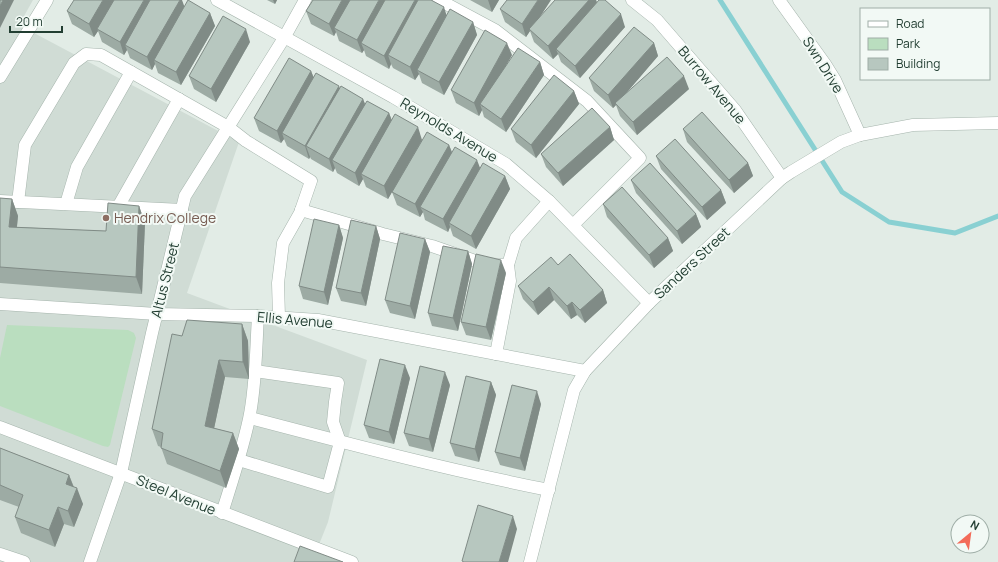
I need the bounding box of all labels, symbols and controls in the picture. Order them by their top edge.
scale bar [10,8,62,34]
legend [860,8,990,80]
text: 20 m [16,13,43,30]
text: Road [896,15,924,32]
street label: Swn Drive [799,33,848,97]
text: Park [896,35,921,52]
street label: Burrow Avenue [674,42,751,128]
text: Building [896,55,940,72]
street label: Reynolds Avenue [397,93,501,166]
place label: Hendrix College [114,208,216,227]
marker: Hendrix College [101,213,111,223]
street label: Sanders Street [650,222,734,303]
street label: Altus Street [146,240,183,320]
street label: Ellis Avenue [256,307,334,332]
street label: Steel Avenue [134,470,219,519]
north arrow [950,514,990,554]
text: N [968,516,982,533]

